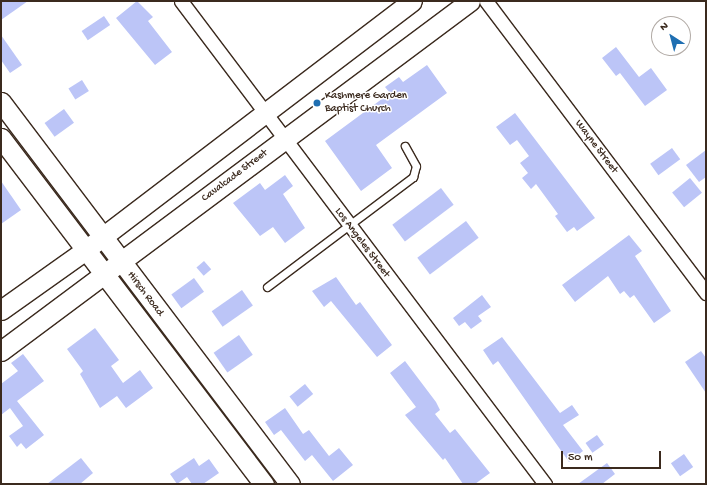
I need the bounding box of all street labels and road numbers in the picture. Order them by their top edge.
street label: Wayne Street [572,118,620,176]
street label: Cavalcade Street [199,147,271,205]
street label: Los Angeles Street [331,205,393,281]
street label: Hirsch Road [124,269,166,319]

